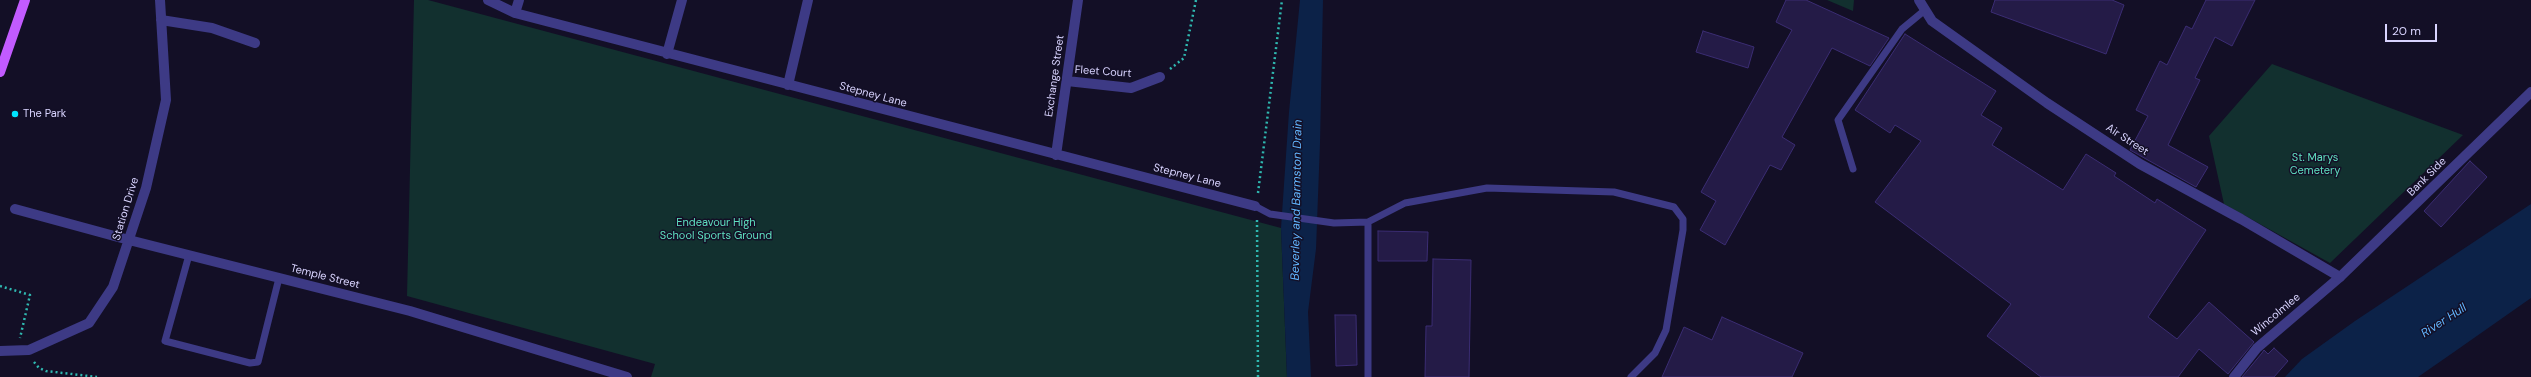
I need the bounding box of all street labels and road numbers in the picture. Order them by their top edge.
street label: Exchange Street [1043,34,1067,118]
street label: Fleet Court [1074,63,1132,81]
street label: Stepney Lane [838,80,908,110]
street label: Air Street [2103,121,2151,159]
street label: Bank Side [2405,155,2449,199]
street label: Stepney Lane [1152,161,1222,191]
street label: Station Drive [110,176,142,242]
street label: Temple Street [289,262,361,292]
street label: Wincolmlee [2249,291,2303,339]

